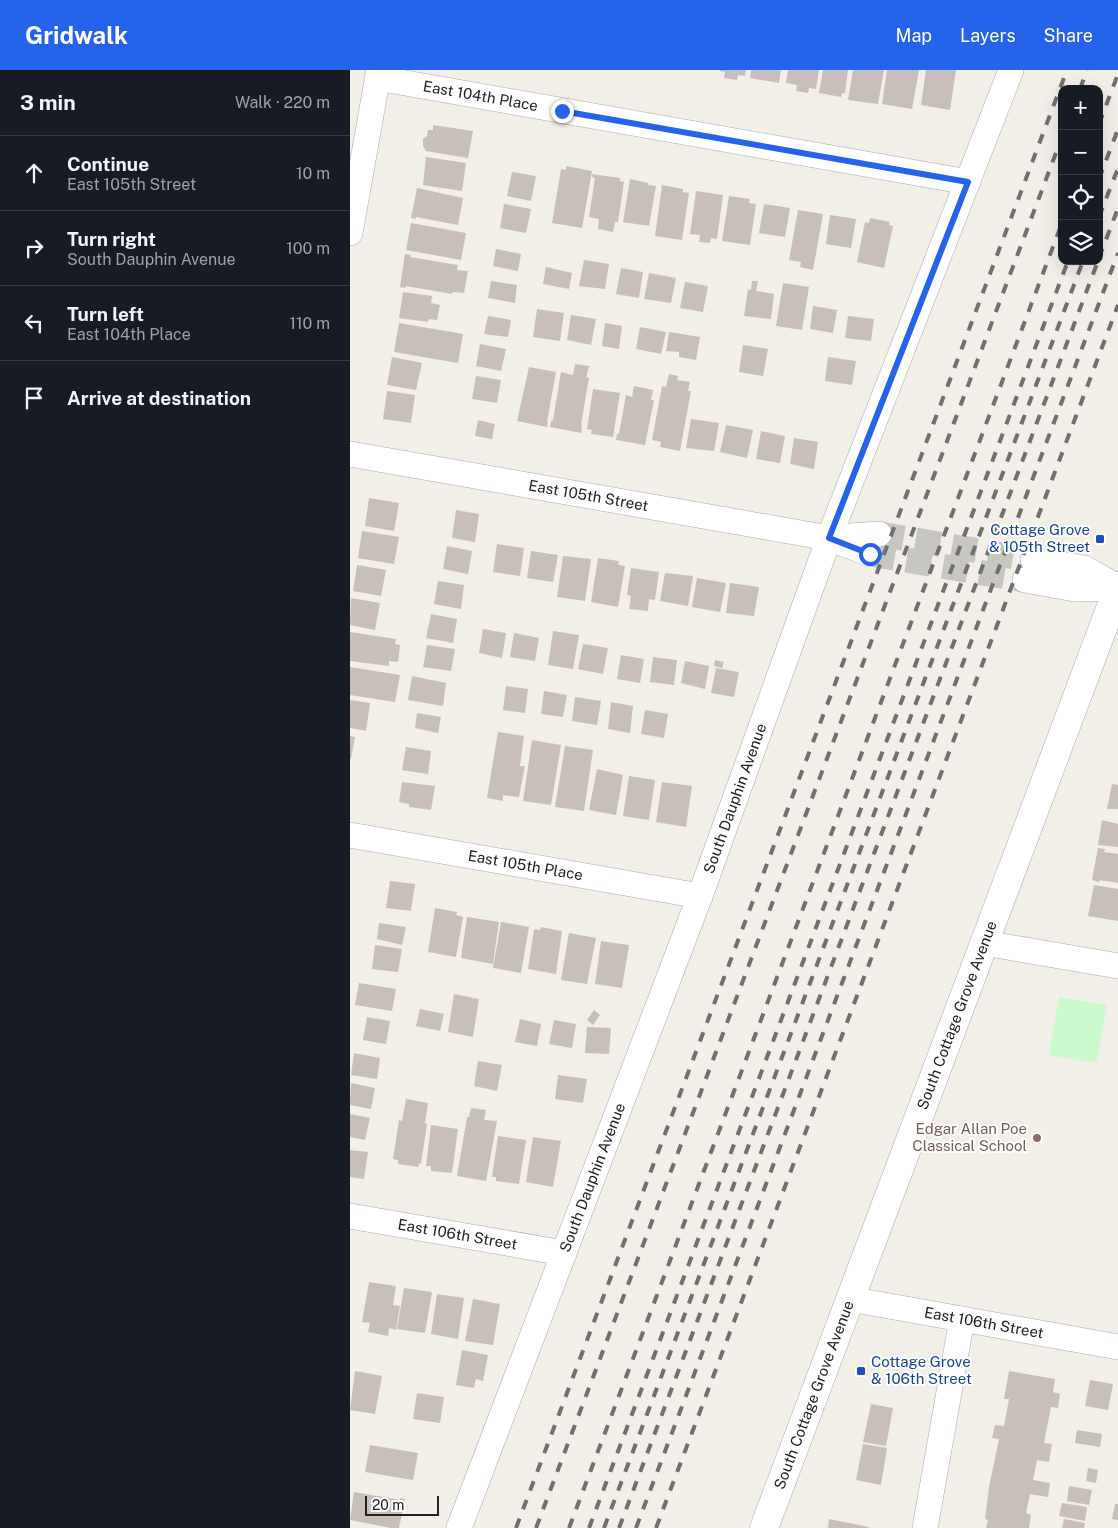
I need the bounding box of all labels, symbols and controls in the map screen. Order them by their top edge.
text: Gridwalk [25,21,128,49]
text: Map [896,25,932,46]
text: Layers [960,25,1016,46]
text: Share [1044,25,1093,46]
street label: East 104th Place [422,77,539,114]
map controls [1058,85,1103,265]
button: + [1058,85,1103,130]
text: 3 min [20,90,76,115]
text: Walk · 220 m [235,93,330,112]
route end [551,100,574,123]
button: − [1058,130,1103,175]
text: Continue [67,153,149,175]
icon: ahead [20,159,48,187]
text: 10 m [296,164,330,183]
text: East 105th Street [67,175,196,194]
button: locate [1058,175,1103,220]
button: layers [1058,220,1103,265]
text: Turn right [67,228,156,250]
icon: right [20,234,48,262]
text: 100 m [286,239,330,258]
text: South Dauphin Avenue [67,250,236,269]
text: Turn left [67,303,144,325]
icon: left [20,309,48,337]
text: 110 m [289,314,330,333]
text: East 104th Place [67,325,191,344]
icon: arrive [20,384,48,412]
text: Arrive at destination [67,387,251,409]
street label: East 105th Street [527,476,650,514]
place label: Cottage Grove & 105th Street [989,521,1090,555]
marker: Cottage Grove & 105th Street [1094,533,1106,545]
route start [859,543,882,566]
street label: South Dauphin Avenue [700,721,769,876]
street label: East 105th Place [467,847,584,883]
street label: South Cottage Grove Avenue [913,918,1000,1112]
street label: South Dauphin Avenue [556,1101,628,1254]
place label: Edgar Allan Poe Classical School [912,1120,1027,1154]
marker: Edgar Allan Poe Classical School [1031,1132,1043,1144]
street label: East 106th Street [396,1215,519,1253]
street label: South Cottage Grove Avenue [770,1298,857,1492]
street label: East 106th Street [923,1303,1045,1342]
place label: Cottage Grove & 106th Street [871,1353,972,1387]
marker: Cottage Grove & 106th Street [855,1365,867,1377]
scale bar [365,1493,439,1516]
text: 20 m [372,1497,404,1513]

